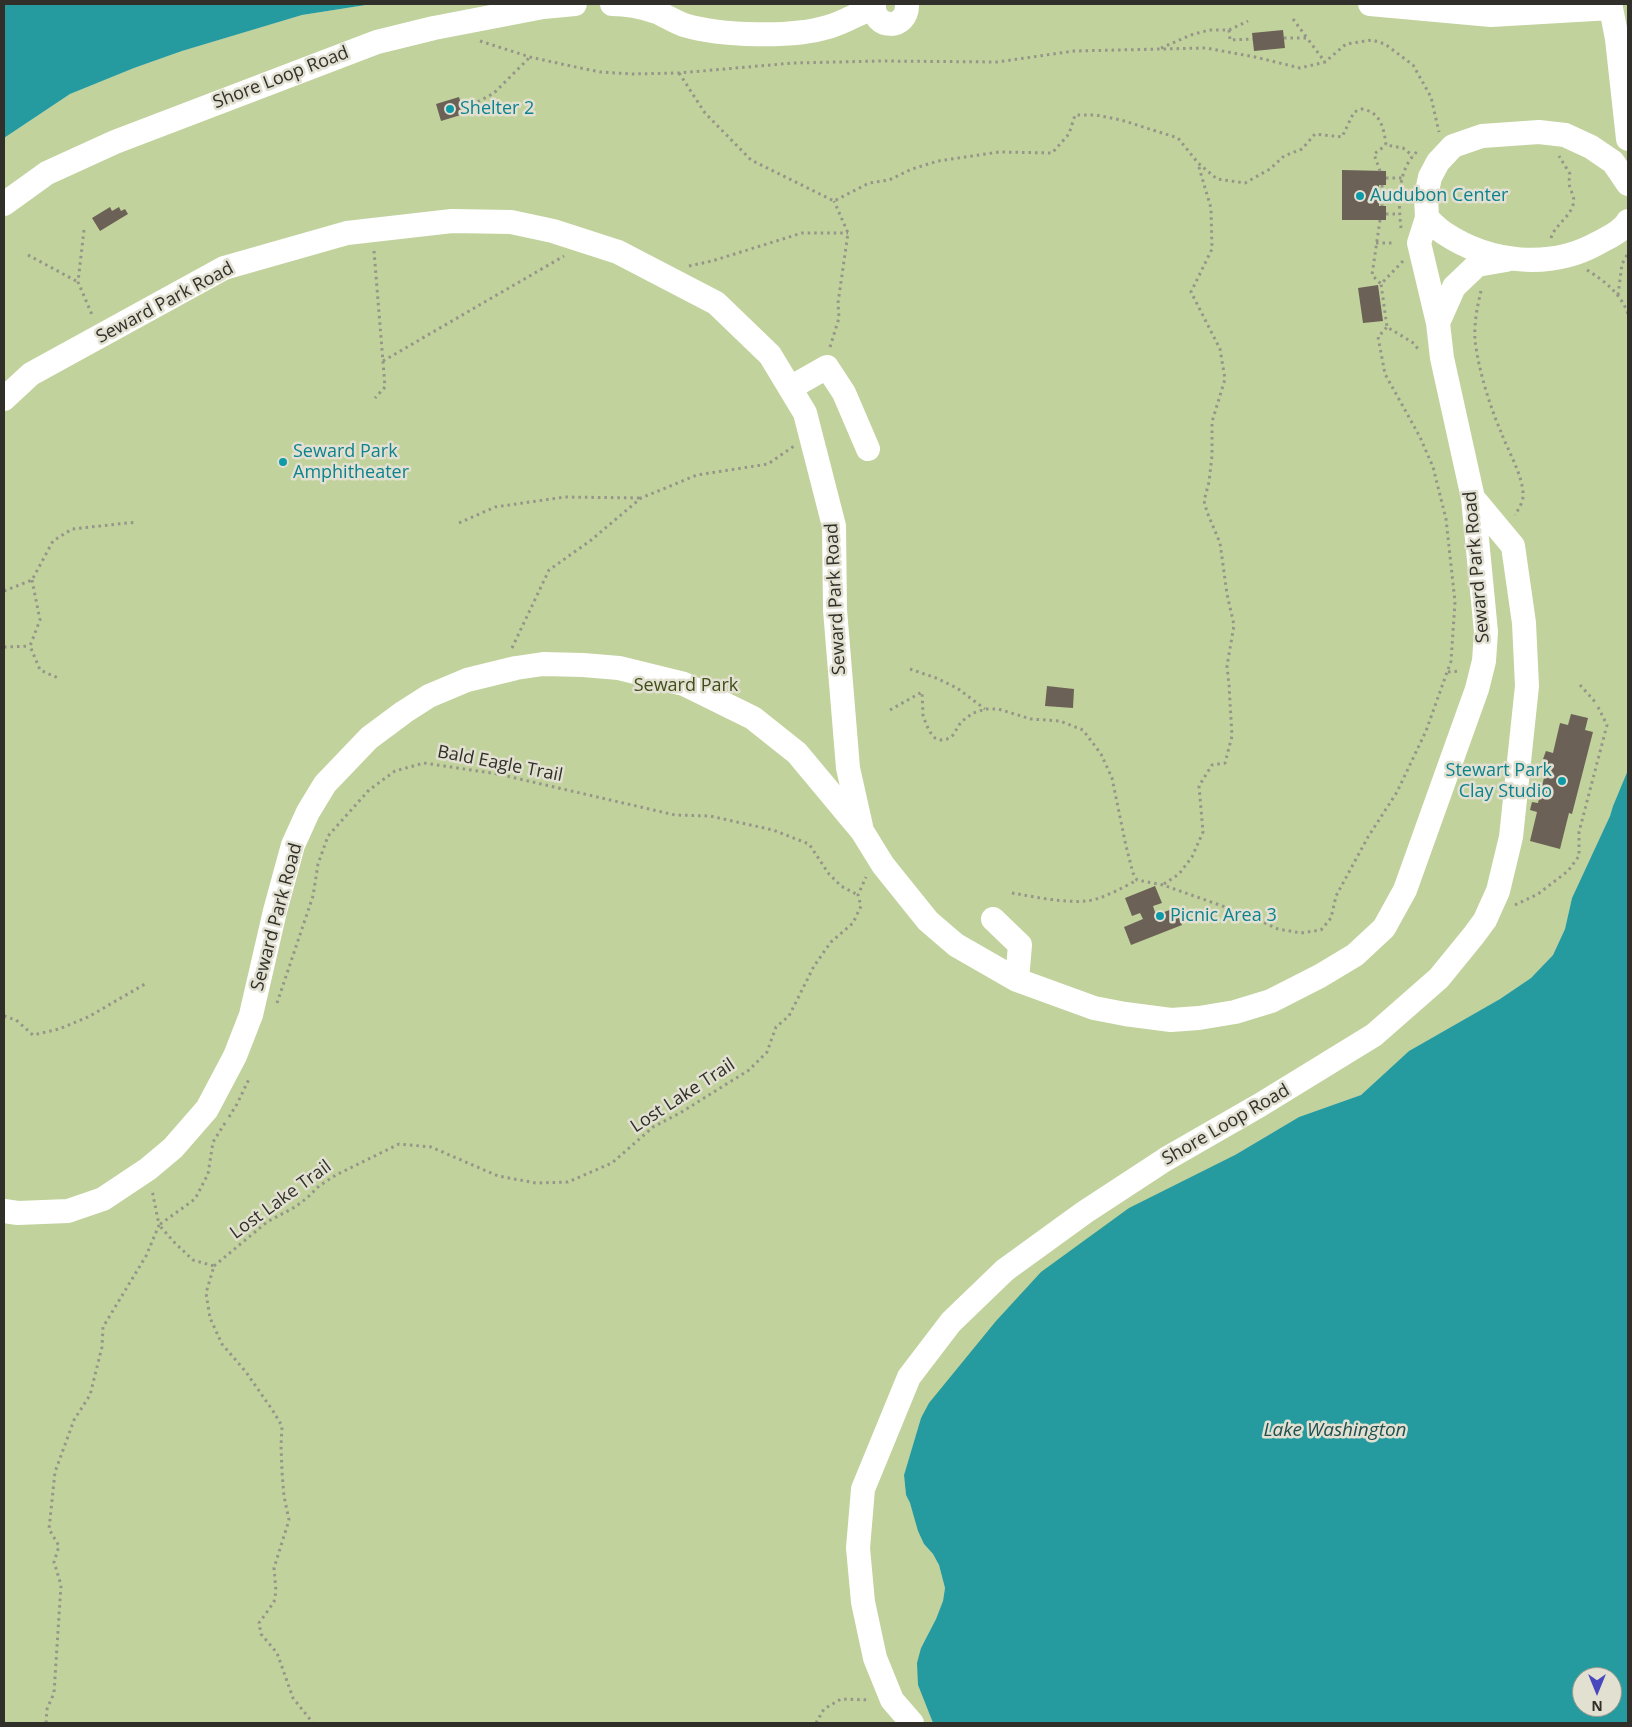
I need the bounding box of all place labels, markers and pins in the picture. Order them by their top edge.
place label: Shelter 2 [460,98,534,120]
marker: Shelter 2 [444,103,456,115]
place label: Audubon Center [1370,185,1508,207]
marker: Audubon Center [1354,190,1366,202]
place label: Seward Park Amphitheater [293,441,409,484]
marker: Seward Park Amphitheater [277,456,289,468]
place label: Stewart Park Clay Studio [1446,760,1552,802]
marker: Stewart Park Clay Studio [1556,775,1568,787]
place label: Picnic Area 3 [1170,905,1277,927]
marker: Picnic Area 3 [1154,910,1166,922]

